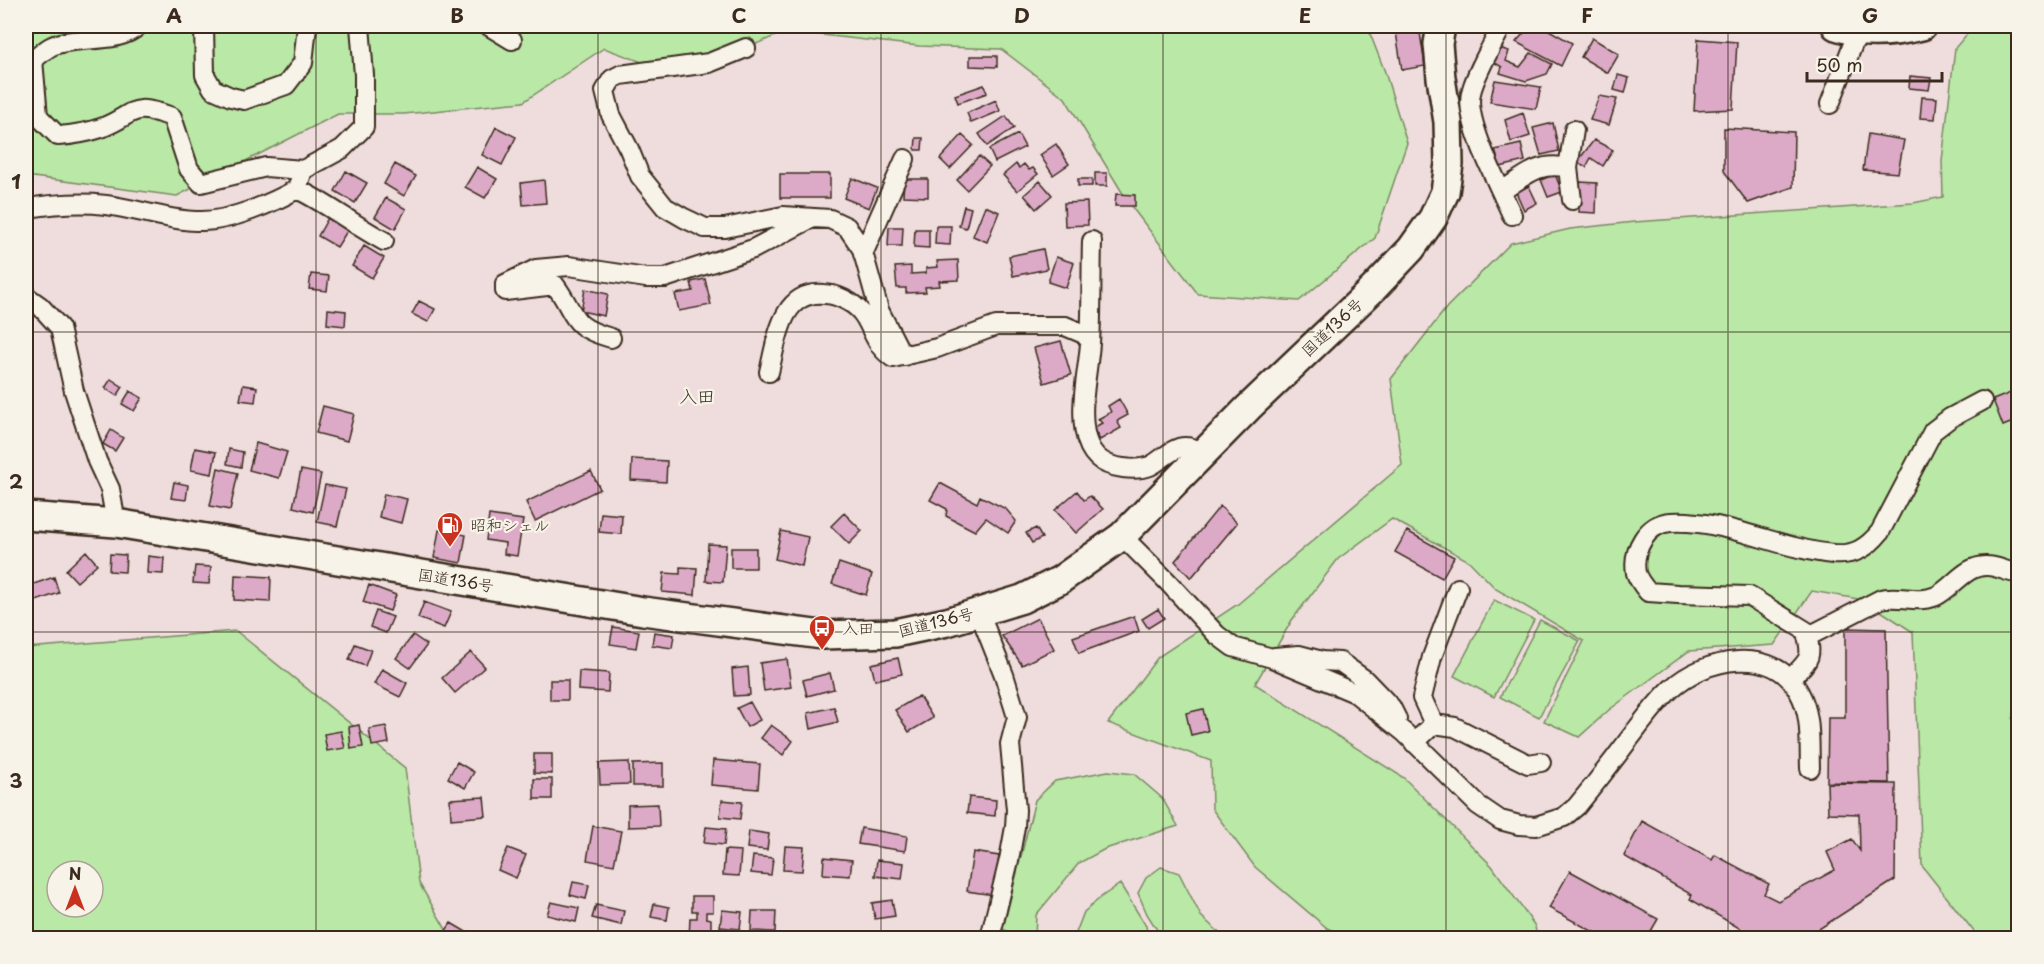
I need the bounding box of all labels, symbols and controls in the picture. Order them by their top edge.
text: A [166,0,182,30]
text: B [450,0,464,30]
text: C [731,0,747,30]
text: D [1014,0,1030,30]
text: E [1299,0,1311,30]
text: F [1581,0,1593,30]
text: G [1862,0,1878,30]
scale bar [1807,45,1942,83]
text: 50 m [1816,51,1863,78]
text: 1 [11,166,21,196]
street label: 国道136号 [1295,291,1368,361]
district label: 入田 [679,382,715,409]
text: 2 [9,466,23,496]
fuel station icon: 昭和シェル [435,510,465,548]
place label: 昭和シェル [470,512,550,536]
street label: 国道136号 [416,561,496,597]
street label: 国道136号 [895,600,976,642]
bus stop icon: 入田 [807,613,837,651]
place label: 入田 [842,615,874,639]
text: 3 [9,765,23,795]
north arrow [45,859,105,919]
text: N [69,861,81,885]

